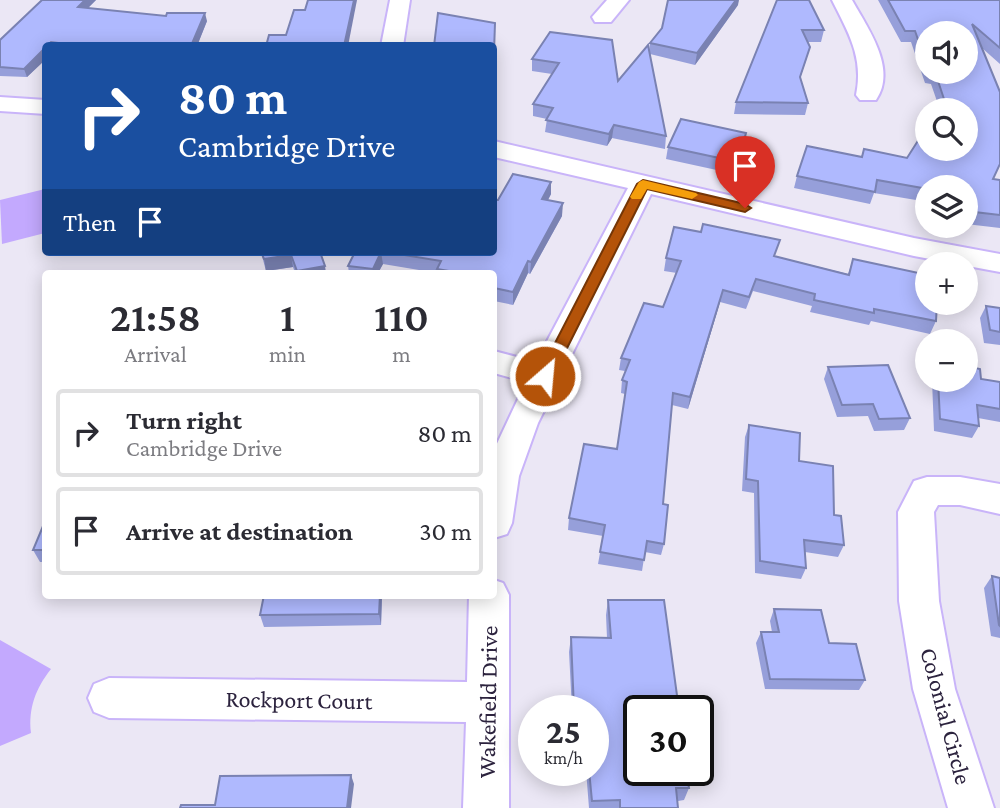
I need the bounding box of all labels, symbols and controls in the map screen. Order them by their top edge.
map controls [915,21,978,392]
button: sound [915,21,978,84]
icon: right [63,70,154,161]
text: 80 m [178,70,287,125]
button: search [915,98,978,161]
text: Cambridge Drive [178,128,395,164]
pin [715,136,775,208]
icon: arrive [726,147,764,185]
button: layers [915,175,978,238]
icon: arrive [131,203,169,241]
text: Then [63,208,117,237]
button: + [915,252,978,315]
text: 21:58 [110,293,201,340]
text: 1 [280,293,295,340]
text: 110 [374,293,429,340]
button: − [915,329,978,392]
position arrow [508,339,582,413]
text: Arrival [124,341,187,367]
text: min [269,341,306,367]
text: m [392,341,411,367]
text: Turn right [126,406,242,435]
icon: right [67,414,105,452]
text: 80 m [418,419,472,448]
text: Cambridge Drive [126,435,282,461]
icon: arrive [67,512,105,550]
text: Arrive at destination [126,517,353,546]
text: 30 m [419,517,472,546]
street label: Wakefield Drive [473,625,502,779]
street label: Colonial Circle [915,645,978,787]
street label: Rockport Court [225,685,374,714]
speed limit sign: 30 [623,695,714,786]
text: 25 [546,712,581,751]
text: km/h [544,748,583,768]

